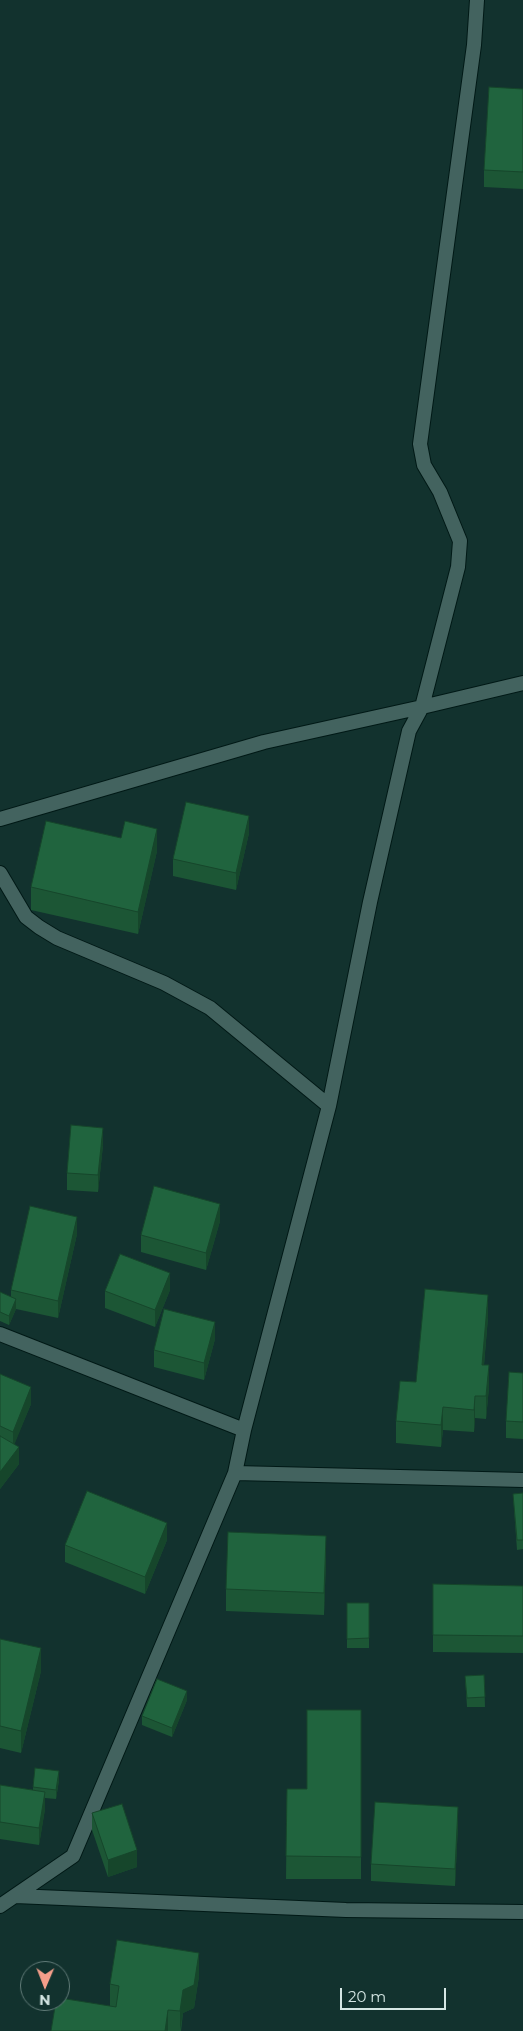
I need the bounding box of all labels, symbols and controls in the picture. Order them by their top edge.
north arrow [20,1961,70,2011]
scale bar [343,1978,449,2010]
text: 20 m [348,1987,386,2006]
text: N [39,1991,51,2009]

